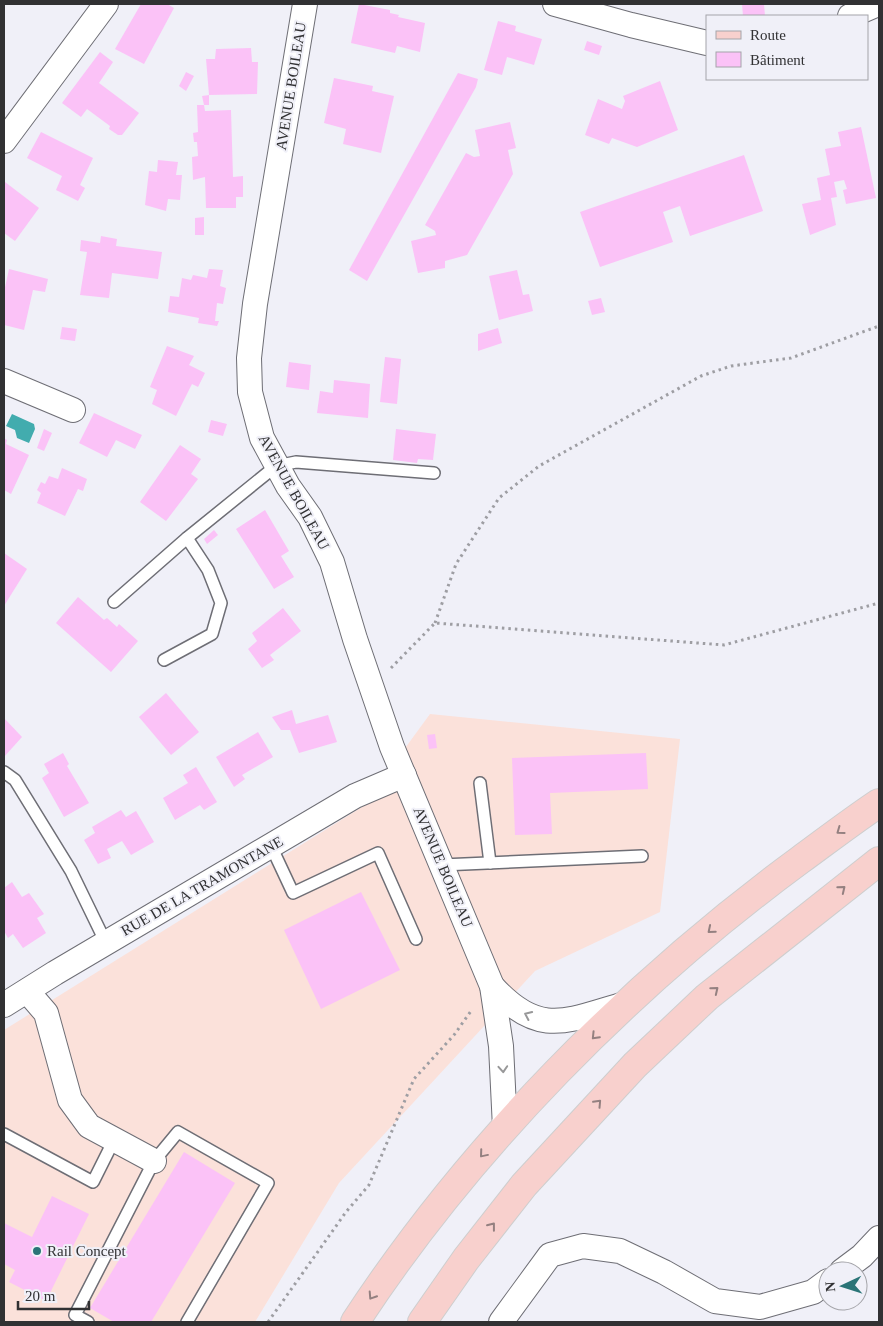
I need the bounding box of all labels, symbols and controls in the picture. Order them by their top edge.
legend [706,15,868,80]
street label: AVENUE BOILEAU [273,21,309,151]
text: Route [750,27,786,43]
text: Bâtiment [750,52,806,68]
street label: AVENUE BOILEAU [256,432,332,553]
street label: AVENUE BOILEAU [410,804,476,930]
one-way arrow [836,825,845,834]
street label: RUE DE LA TRAMONTANE [118,833,286,939]
one-way arrow [836,887,845,895]
one-way arrow [707,924,716,933]
one-way arrow [709,988,718,996]
one-way arrow [524,1011,533,1022]
one-way arrow [591,1030,600,1039]
one-way arrow [497,1065,508,1073]
one-way arrow [592,1100,601,1109]
one-way arrow [480,1148,489,1157]
one-way arrow [486,1223,494,1232]
place label: Rail Concept [47,1243,127,1259]
marker: Rail Concept [31,1245,43,1257]
north arrow [818,1261,868,1311]
scale bar [18,1278,89,1310]
text: N [823,1281,838,1292]
text: 20 m [25,1288,56,1304]
one-way arrow [369,1291,378,1300]

